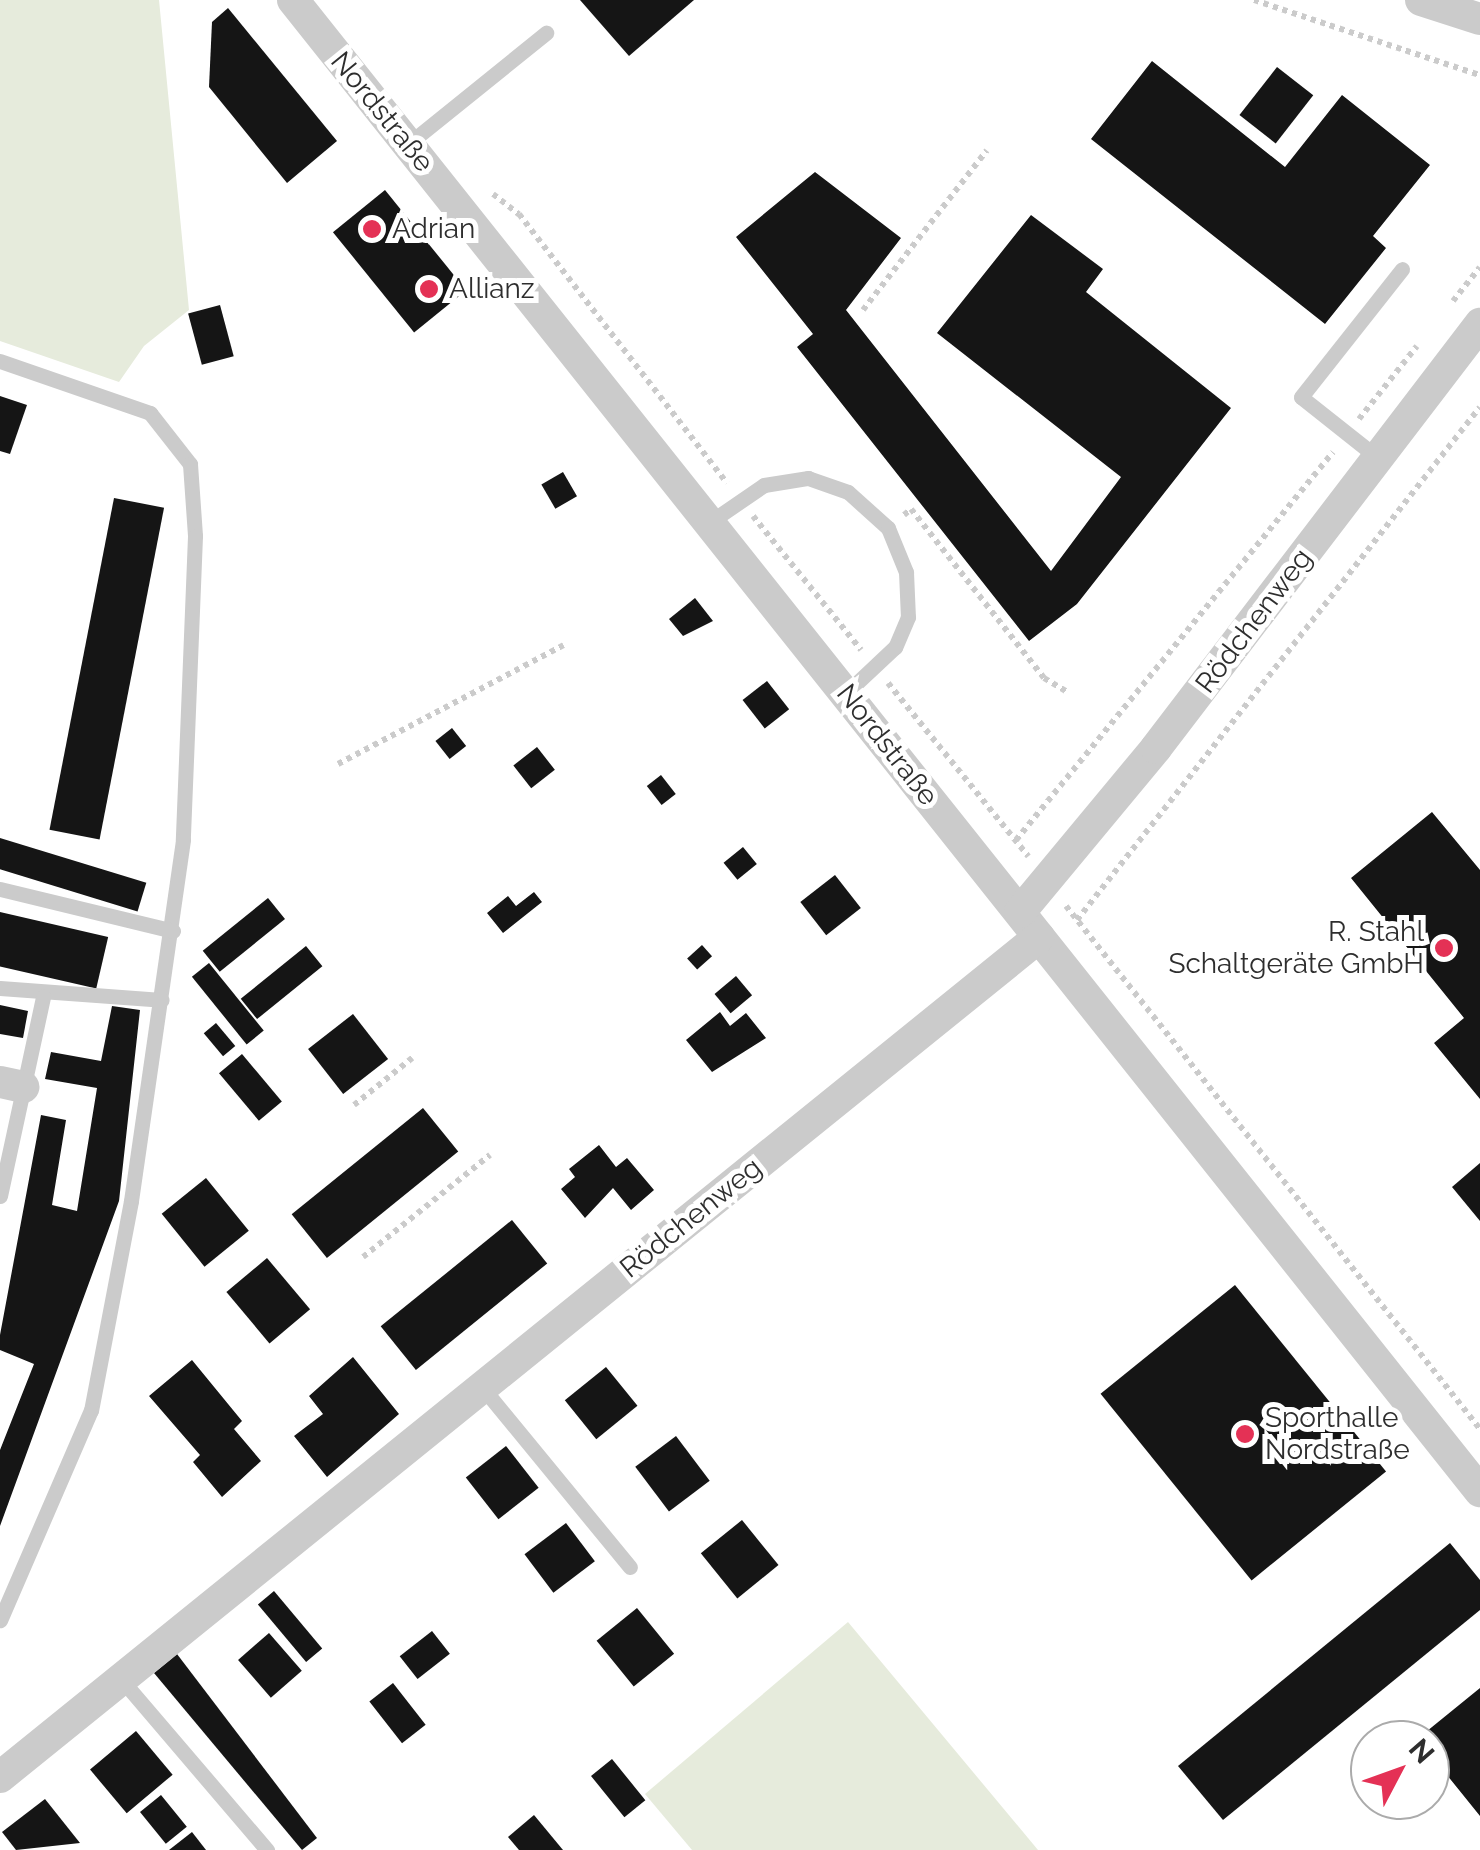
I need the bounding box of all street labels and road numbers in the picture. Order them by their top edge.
street label: Nordstraße [323,45,441,179]
street label: Rödchenweg [1189,542,1319,700]
street label: Nordstraße [829,678,945,812]
street label: Rödchenweg [614,1151,768,1285]

